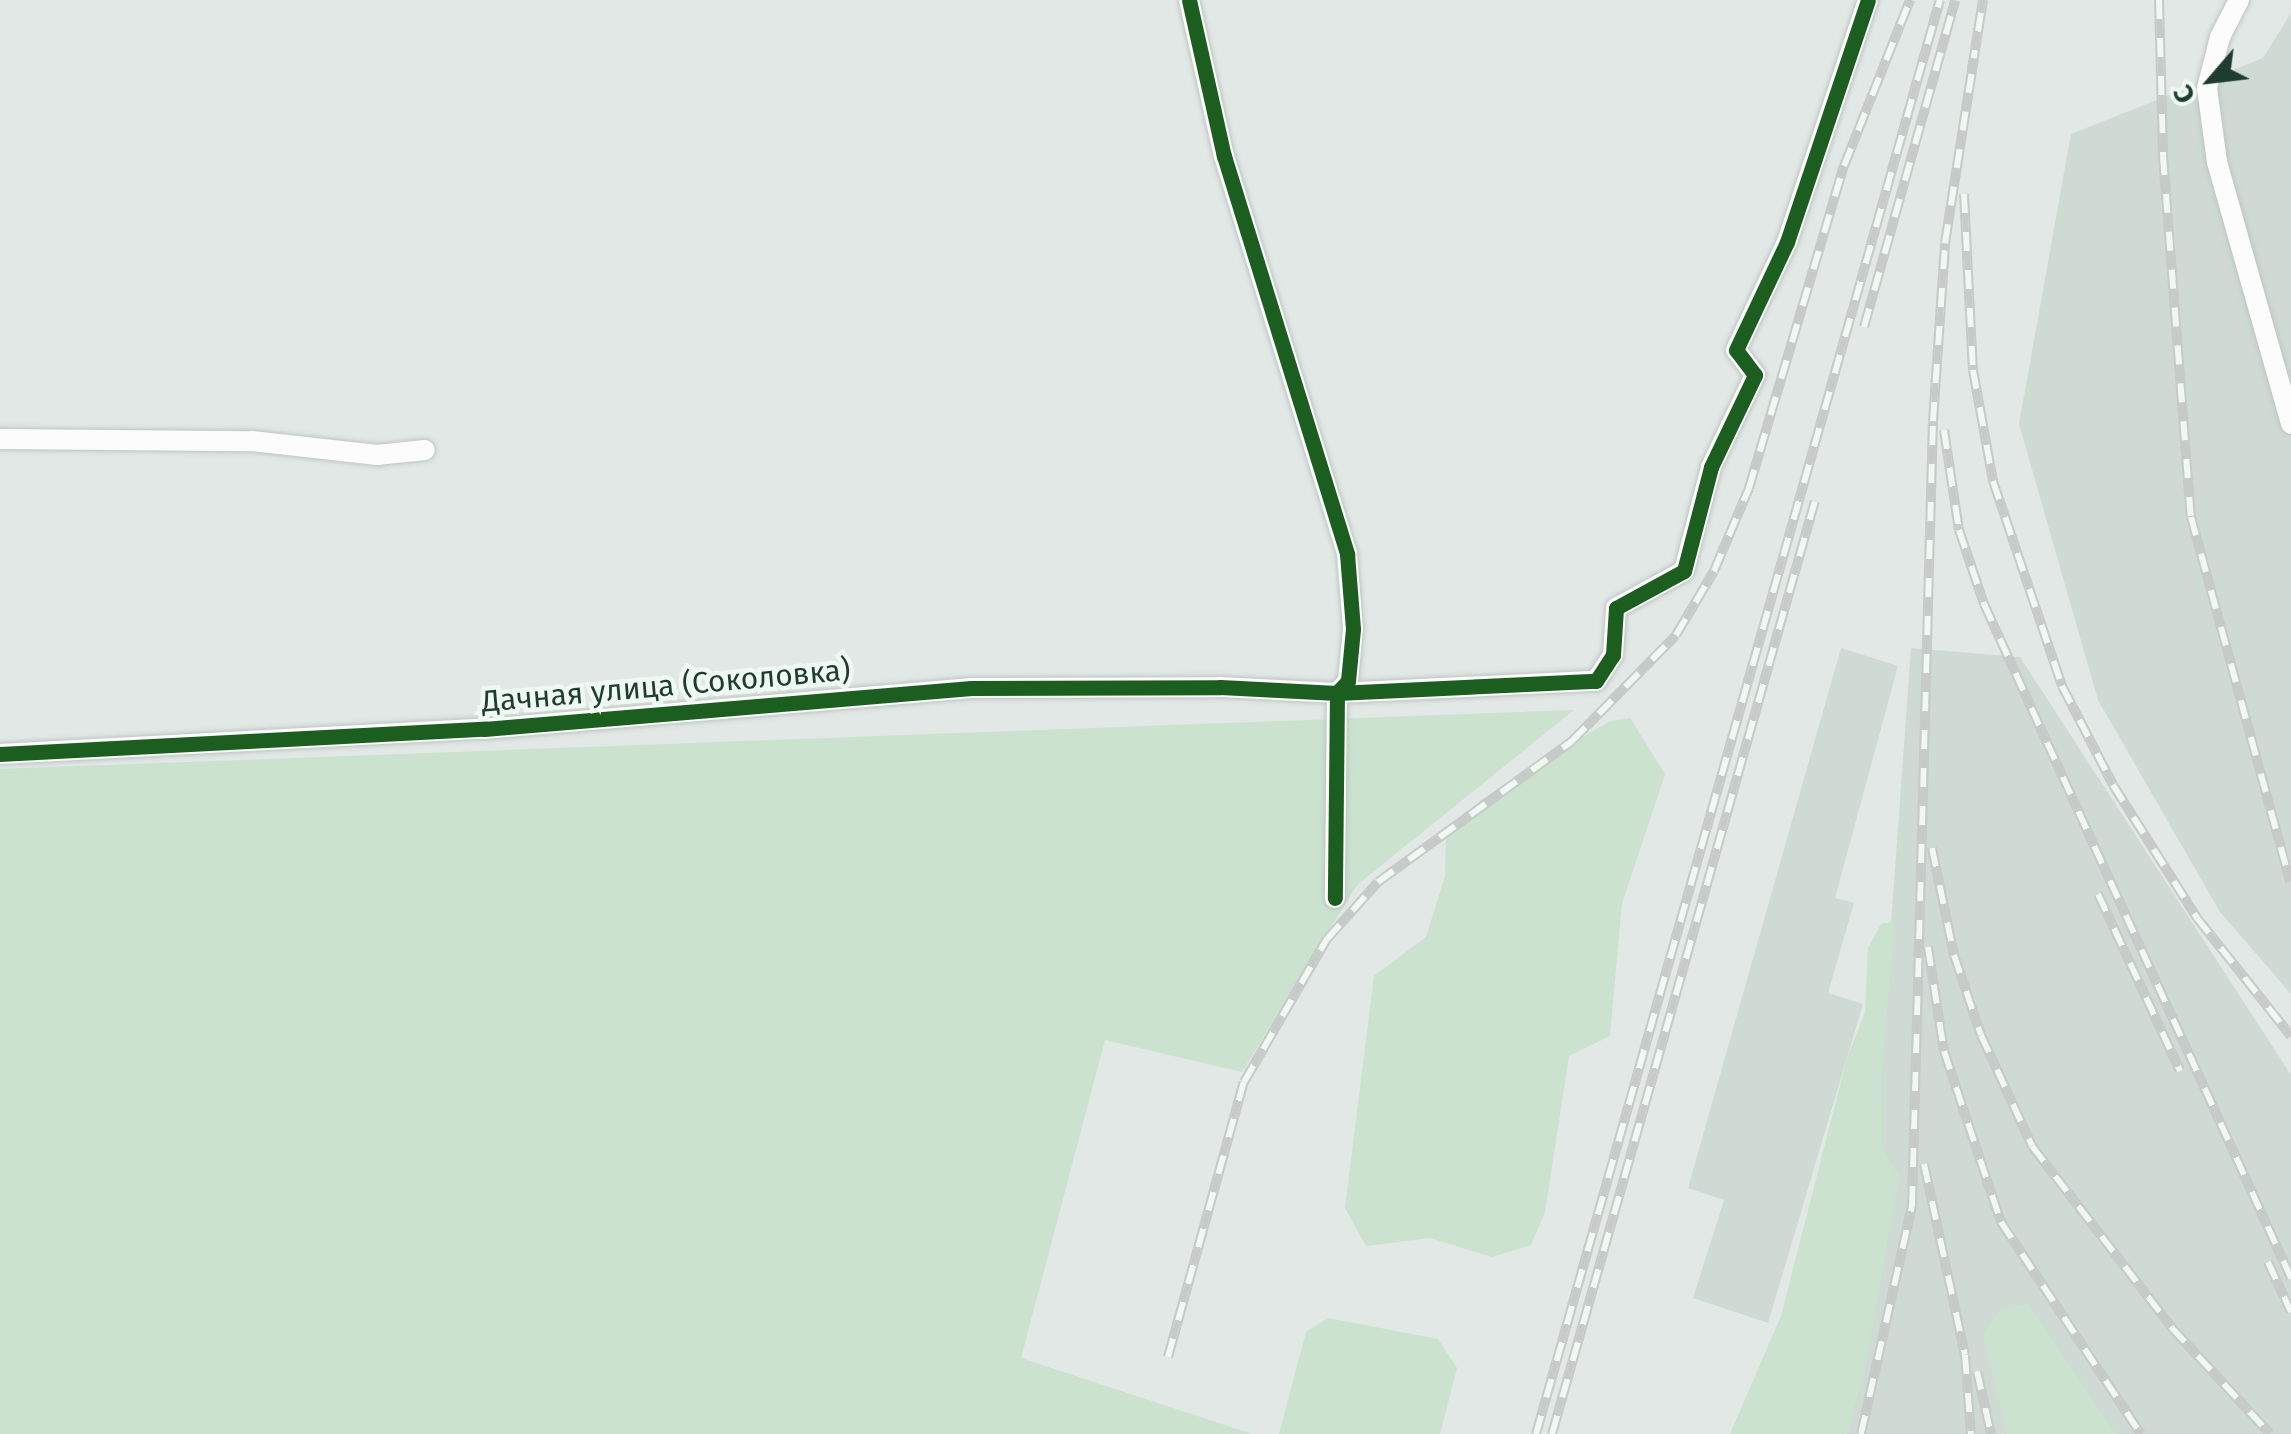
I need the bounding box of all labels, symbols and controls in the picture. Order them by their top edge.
north arrow [2161,30,2261,130]
text: С [2166,79,2202,109]
street label: Дачная улица (Соколовка) [480,652,852,720]

